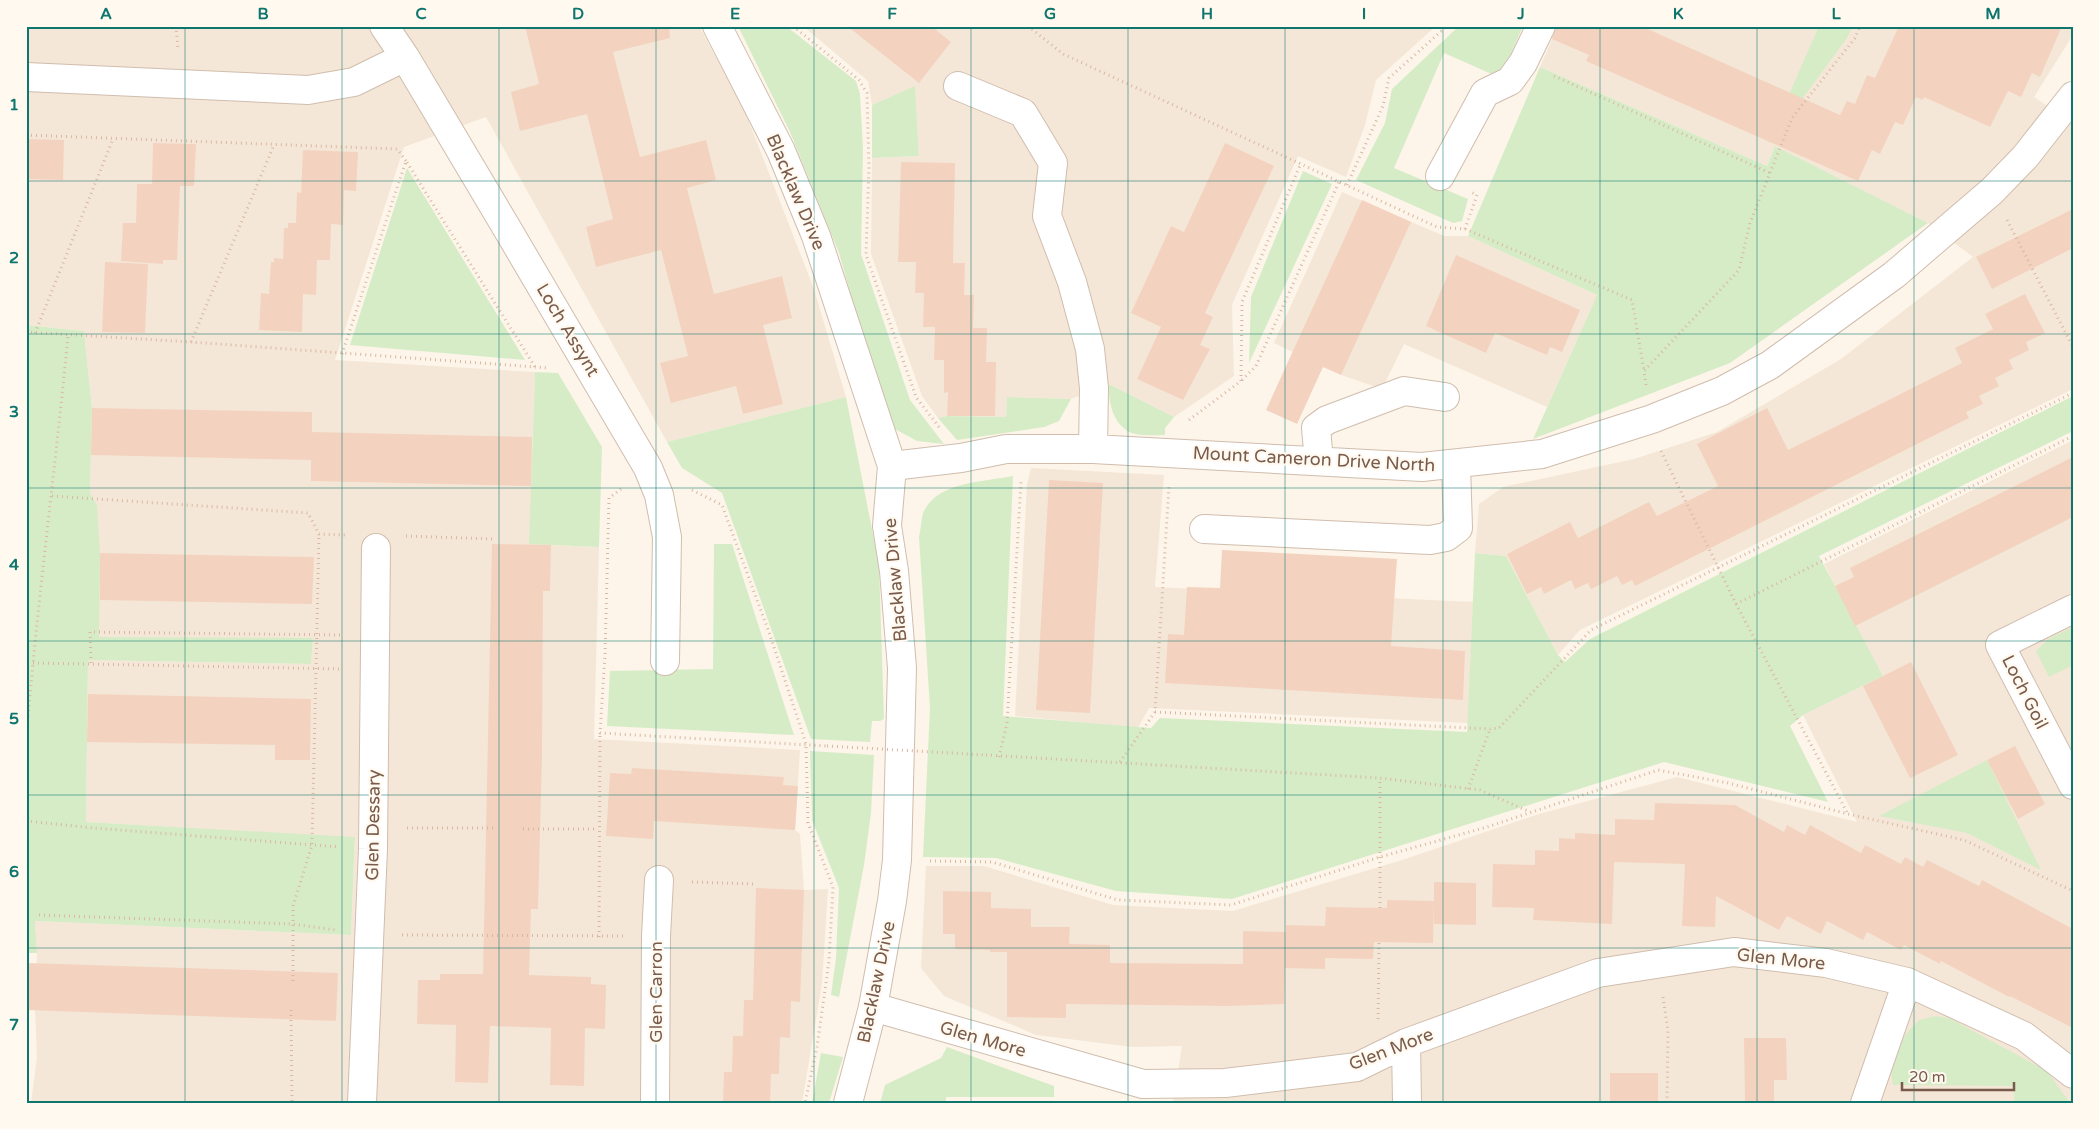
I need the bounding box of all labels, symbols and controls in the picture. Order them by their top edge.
text: A [100,4,112,24]
text: B [257,4,269,24]
text: C [415,4,427,24]
text: D [572,4,584,24]
text: E [730,4,740,24]
text: F [887,4,897,24]
text: G [1044,4,1056,24]
text: H [1201,4,1213,24]
text: I [1362,4,1366,24]
text: J [1516,4,1525,24]
text: K [1673,4,1684,24]
text: L [1831,4,1841,24]
text: M [1985,4,2001,24]
text: 1 [9,95,19,115]
street label: Blacklaw Drive [762,131,830,253]
text: 2 [9,248,19,268]
street label: Loch Assynt [532,280,604,381]
text: 3 [9,402,19,422]
street label: Mount Cameron Drive North [1192,442,1436,476]
street label: Blacklaw Drive [879,517,911,643]
text: 4 [9,555,19,575]
street label: Loch Goil [1997,651,2053,733]
text: 5 [9,709,19,729]
street label: Glen Dessary [361,769,385,881]
text: 6 [9,862,19,882]
street label: Blacklaw Drive [852,919,900,1045]
street label: Glen Carron [645,941,667,1043]
street label: Glen More [1736,943,1826,975]
text: 7 [9,1015,19,1035]
street label: Glen More [937,1016,1029,1062]
street label: Glen More [1346,1023,1436,1075]
scale bar [1902,1059,2014,1091]
text: 20 m [1909,1068,1946,1086]

